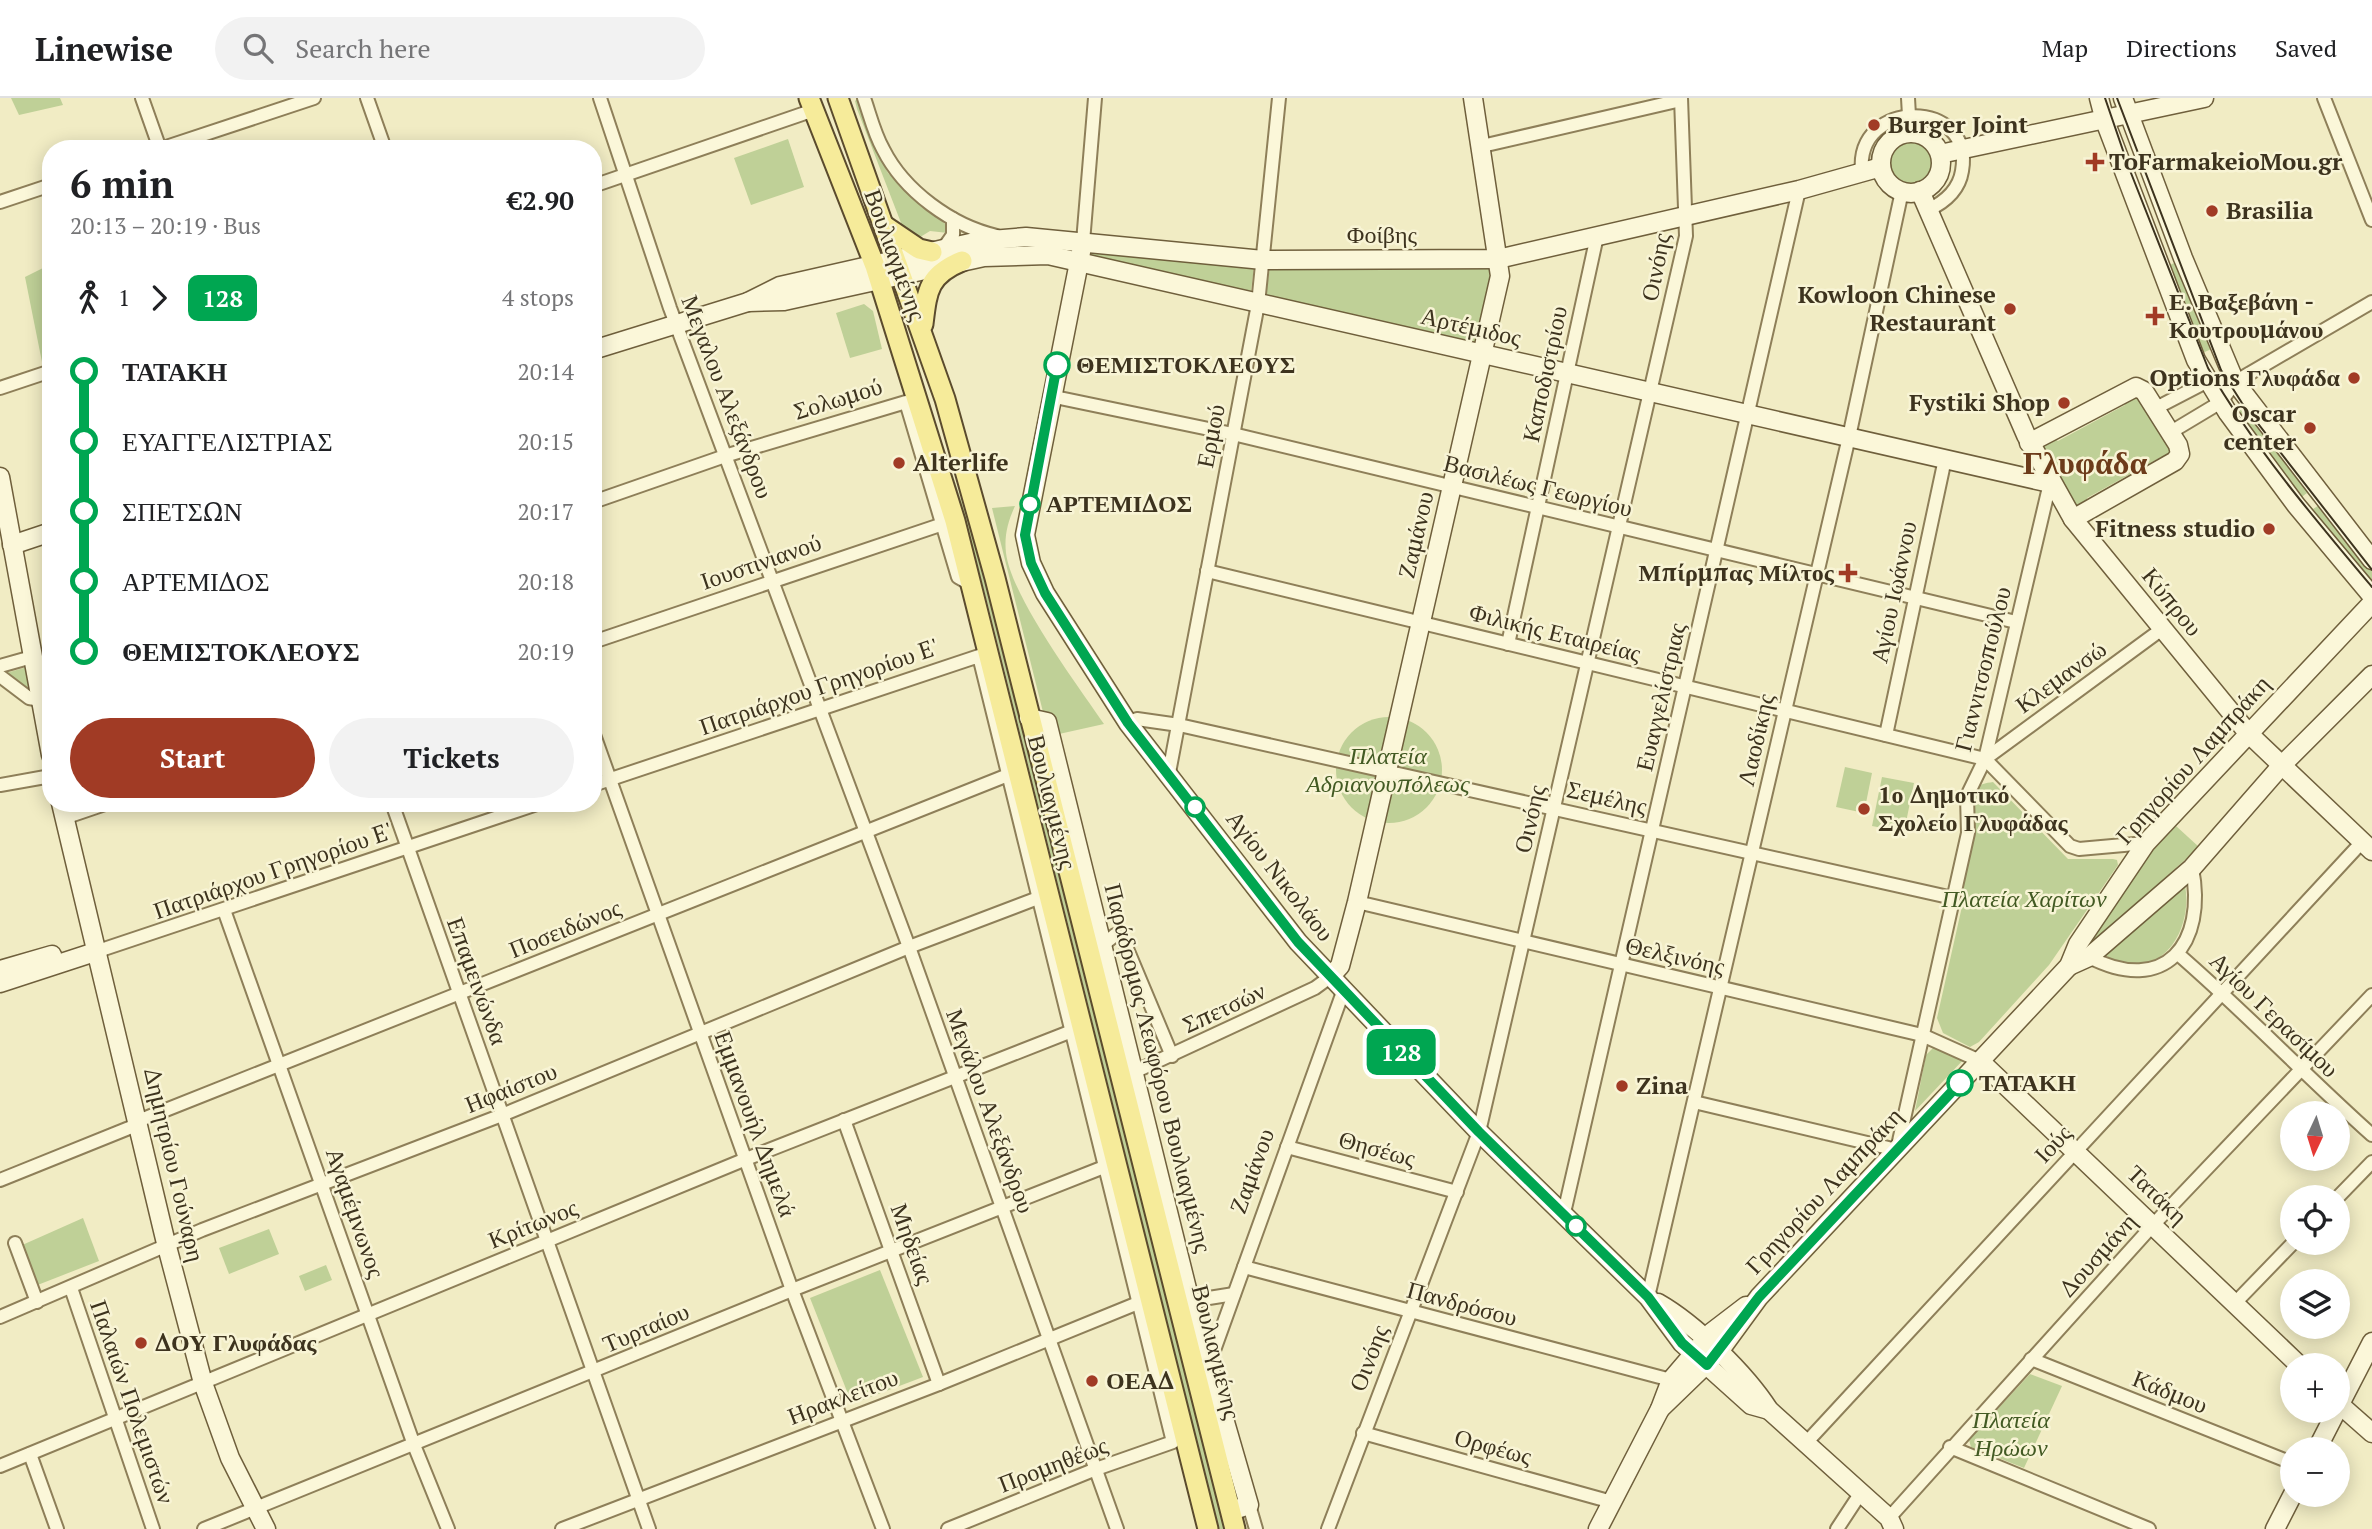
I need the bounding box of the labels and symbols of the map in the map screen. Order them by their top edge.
place label: Burger Joint [1888,108,2029,140]
marker: Burger Joint [1866,117,1882,133]
place label: ToFarmakeioMou.gr [2109,145,2343,177]
marker: ToFarmakeioMou.gr [2087,154,2103,170]
street label: Βουλιαγμένης [857,185,935,325]
place label: Brasilia [2226,194,2314,226]
marker: Brasilia [2204,203,2220,219]
street label: Φοίβης [1347,218,1418,250]
street label: Οινόης [1633,230,1677,304]
place label: Kowloon Chinese Restaurant [1798,278,1996,338]
place label: Ε. Βαξεβάνη - Κουτρουμάνου [2169,285,2324,345]
street label: Μεγαλου Αλεξάνδρου [674,290,781,503]
street label: Αρτέμιδος [1418,299,1525,353]
marker: Kowloon Chinese Restaurant [2002,301,2018,317]
street label: Καποδιστρίου [1514,303,1574,445]
marker: Ε. Βαξεβάνη - Κουτρουμάνου [2147,308,2163,324]
place label: ΘΕΜΙΣΤΟΚΛΕΟΥΣ [1076,348,1296,380]
marker: ΘΕΜΙΣΤΟΚΛΕΟΥΣ [1044,352,1070,378]
place label: Options Γλυφάδα [2149,361,2341,393]
street label: Σολωμού [789,369,886,427]
marker: Options Γλυφάδα [2346,370,2362,386]
place label: Fystiki Shop [1909,386,2050,418]
marker: Fystiki Shop [2056,395,2072,411]
place label: Oscar center [2224,397,2297,457]
street label: Ερμού [1188,401,1232,470]
marker: Oscar center [2302,420,2318,436]
district label: Γλυφάδα [2023,441,2147,483]
place label: Alterlife [913,446,1009,478]
street label: Βασιλέως Γεωργίου [1440,446,1636,524]
marker: Alterlife [891,455,907,471]
place label: ΑΡΤΕΜΙΔΟΣ [1046,487,1192,519]
street label: Ζαμάνου [1390,488,1441,581]
marker: ΑΡΤΕΜΙΔΟΣ [1020,494,1040,514]
place label: Fitness studio [2095,512,2255,544]
street label: Αγίου Ιωάννου [1862,518,1924,666]
marker: Fitness studio [2261,521,2277,537]
street label: Ιουστινιανού [696,525,825,597]
place label: Μπίρμπας Μίλτος [1639,556,1835,588]
street label: Κύπρου [2135,560,2210,642]
marker: Μπίρμπας Μίλτος [1840,565,1856,581]
street label: Γιαννιτσοπούλου [1946,583,2018,755]
street label: Φιλικής Εταιρείας [1466,595,1645,669]
street label: Ευαγγελίστριας [1627,619,1693,774]
street label: Πατριάρχου Γρηγορίου E' [695,630,942,742]
street label: Κλεμανσώ [2009,632,2112,720]
street label: Γρηγορίου Λαμπράκη [2108,668,2277,851]
street label: Λαοδίκης [1729,690,1781,789]
street label: Βουλιαγμένης [1021,731,1085,873]
park label: Πλατεία Αδριανουπόλεως [1304,739,1470,799]
street label: Σεμέλης [1564,772,1651,822]
place label: 1ο Δημοτικό Σχολείο Γλυφάδας [1878,778,2068,838]
street label: Οινόης [1506,781,1552,856]
unlabelled marker [1185,797,1205,817]
marker: 1ο Δημοτικό Σχολείο Γλυφάδας [1856,801,1872,817]
street label: Αγίου Νικολάου [1220,803,1342,947]
street label: Πατριάρχου Γρηγορίου E' [149,814,396,926]
street label: Παράδρομος Λεωφόρου Βουλιαγμένης [1098,880,1220,1256]
park label: Πλατεία Χαρίτων [1940,882,2107,914]
street label: Ποσειδώνος [504,891,626,965]
street label: Επαμεινώνδα [440,912,516,1049]
street label: Θελξινόης [1622,928,1729,982]
street label: Αγίου Γερασίμου [2203,944,2346,1084]
street label: Σπετσών [1177,974,1270,1040]
street label: Μεγάλου Αλεξάνδρου [939,1004,1043,1217]
street label: Εμμανουήλ Δημελά [707,1026,805,1221]
line badge: 128 [1361,1029,1441,1075]
street label: Ηφαίστου [460,1054,561,1120]
street label: Δημητρίου Γούναρη [137,1065,213,1265]
place label: ΤΑΤΑΚΗ [1979,1066,2076,1098]
place label: Zina [1636,1069,1689,1101]
marker: ΤΑΤΑΚΗ [1947,1070,1973,1096]
marker: Zina [1614,1078,1630,1094]
street label: Γρηγορίου Λαμπράκη [1738,1100,1909,1281]
north arrow [2280,1101,2350,1171]
street label: Ιούς [2026,1117,2078,1169]
street label: Θησέως [1335,1122,1420,1174]
street label: Ζαμάνου [1221,1124,1281,1218]
street label: Αγαμέμνωνος [319,1143,393,1282]
street label: Τατάκη [2121,1158,2195,1231]
street label: Κρίτωνος [483,1191,582,1255]
street label: Μηδείας [884,1199,942,1289]
street label: Δουσμάνη [2051,1206,2143,1303]
unlabelled marker [1566,1216,1586,1236]
street label: Πανδρόσου [1404,1273,1521,1333]
street label: Βουλιαγμένης [1185,1281,1249,1423]
street label: Παλαιών Πολεμιστών [83,1295,183,1508]
street label: Τυρταίου [597,1295,694,1360]
street label: Οινόης [1341,1319,1395,1395]
place label: ΔΟΥ Γλυφάδας [155,1326,317,1358]
marker: ΔΟΥ Γλυφάδας [133,1335,149,1351]
street label: Ηρακλείτου [783,1360,902,1432]
street label: Κάδμου [2128,1362,2213,1421]
place label: ΟΕΑΔ [1106,1364,1174,1396]
marker: ΟΕΑΔ [1084,1373,1100,1389]
park label: Πλατεία Ηρώων [1971,1403,2050,1463]
street label: Ορφέως [1451,1420,1536,1472]
street label: Προμηθέως [993,1428,1112,1500]

